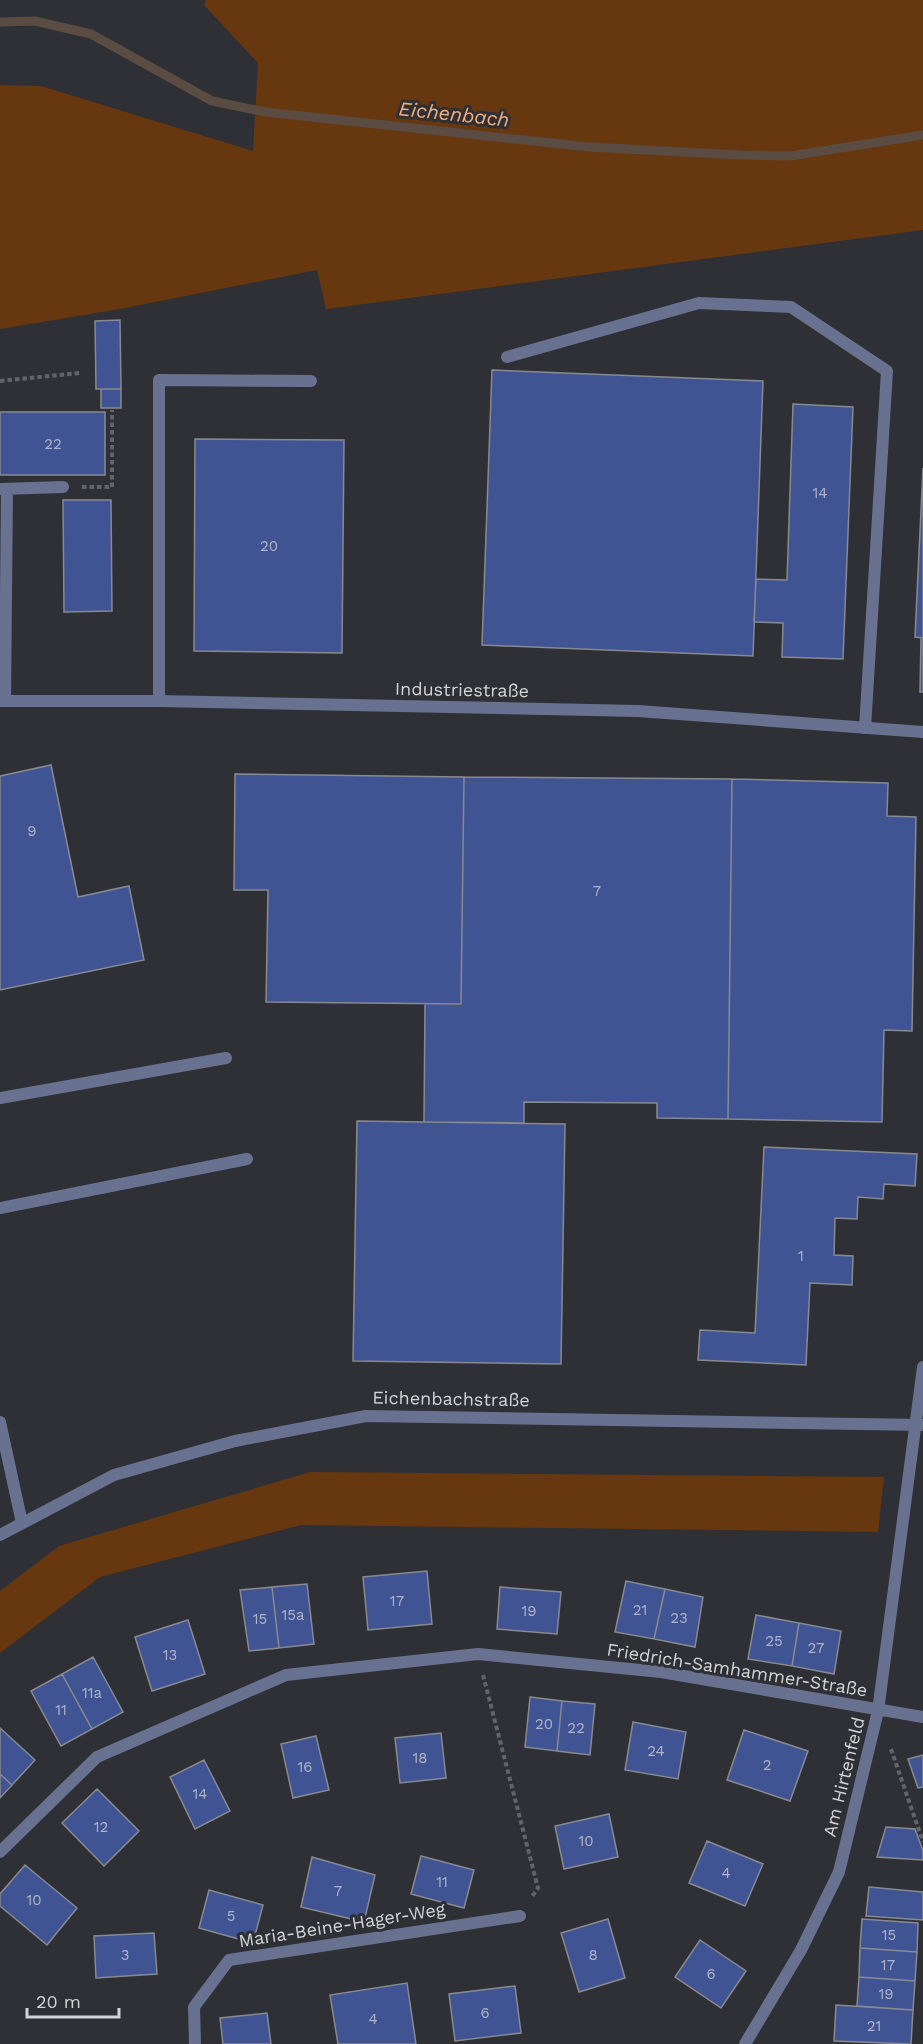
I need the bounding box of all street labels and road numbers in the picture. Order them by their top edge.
street label: Industriestraße [395,678,529,701]
street label: Eichenbachstraße [372,1387,530,1410]
street label: Friedrich-Samhammer-Straße [605,1639,869,1700]
street label: Am Hirtenfeld [818,1715,869,1839]
street label: Maria-Beine-Hager-Weg [237,1898,447,1951]

